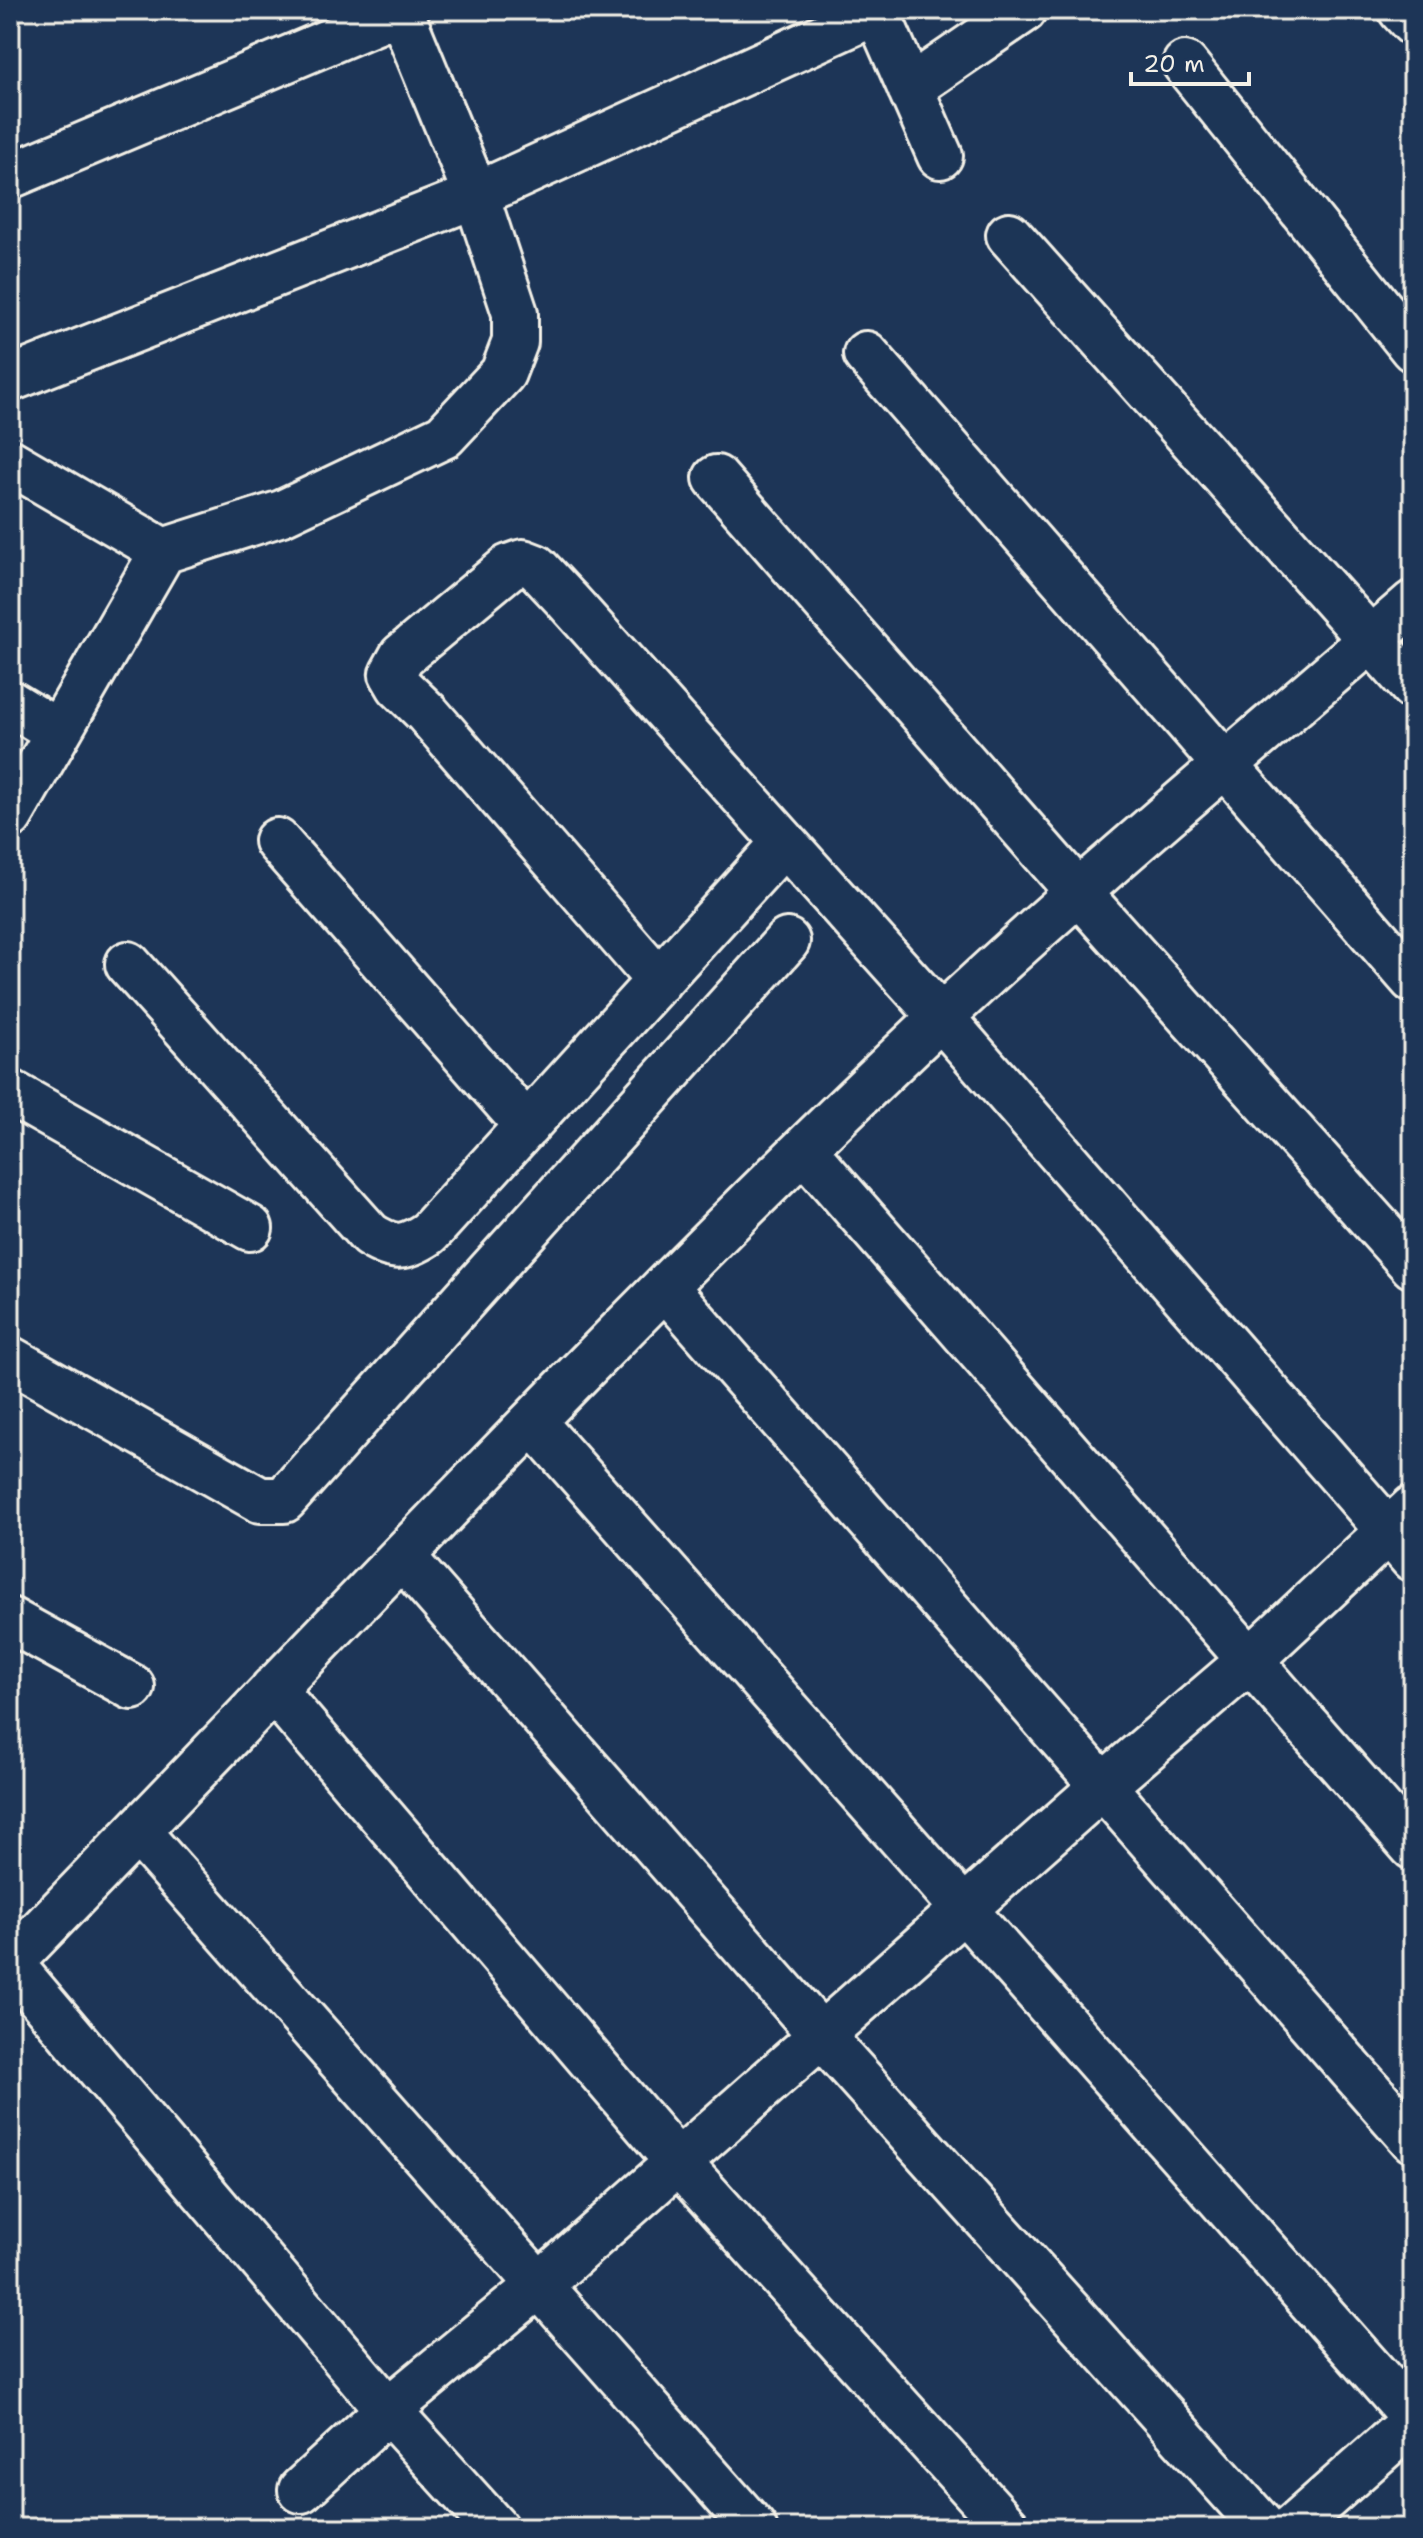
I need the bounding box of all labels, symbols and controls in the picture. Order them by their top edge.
scale bar [1131,36,1249,86]
text: 20 m [1143,48,1205,80]

